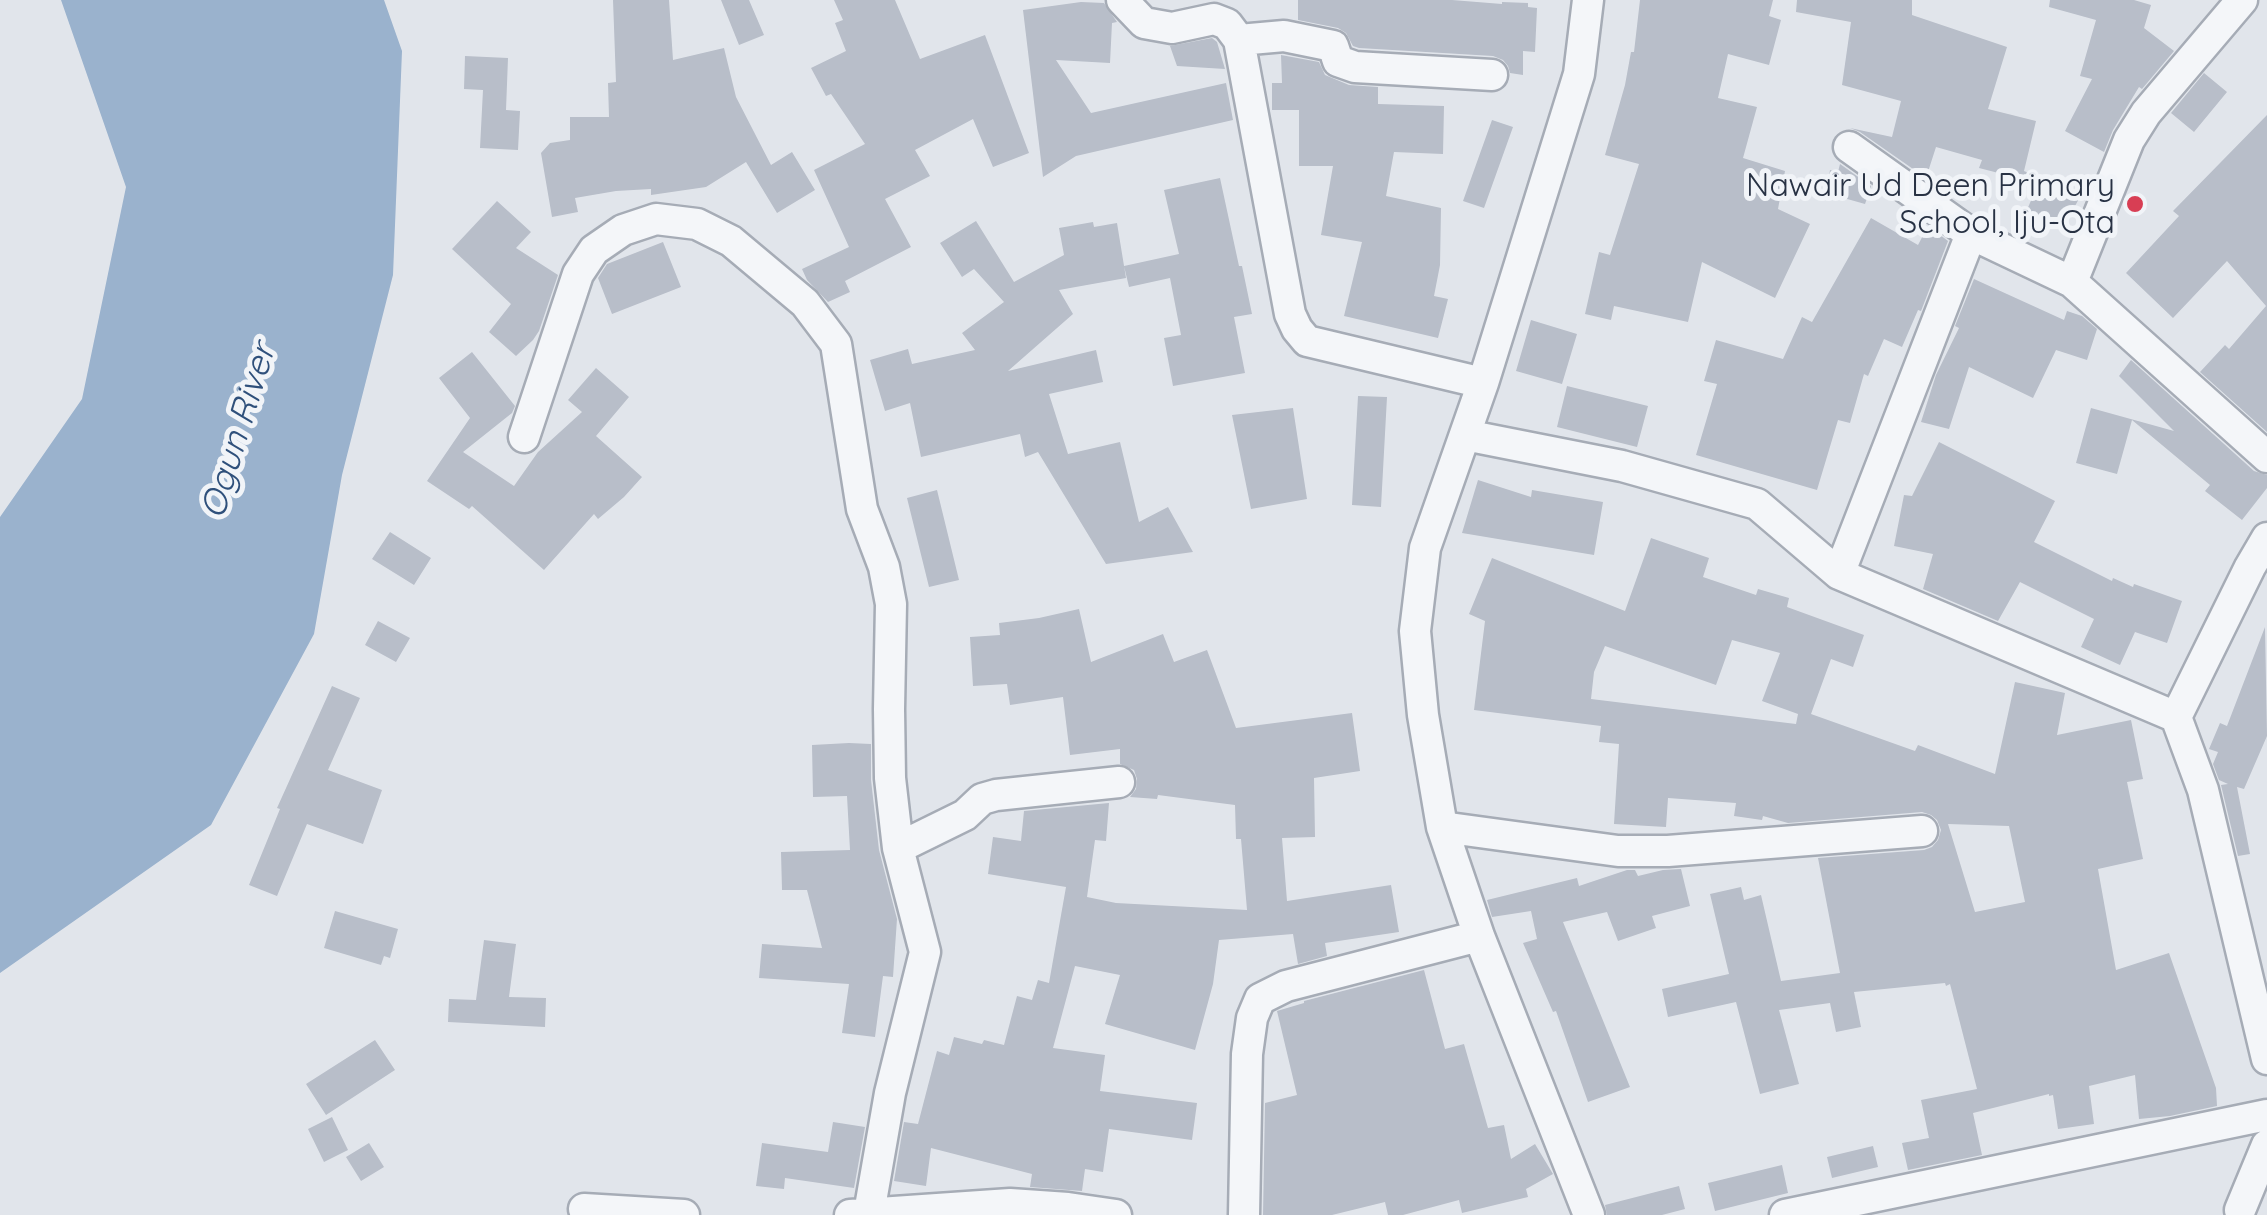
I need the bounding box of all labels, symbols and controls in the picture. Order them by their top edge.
place label: Nawair Ud Deen Primary School, Iju-Ota [1746,167,2115,242]
marker: Nawair Ud Deen Primary School, Iju-Ota [2124,193,2146,215]
water label: Ogun River [193,339,285,523]

